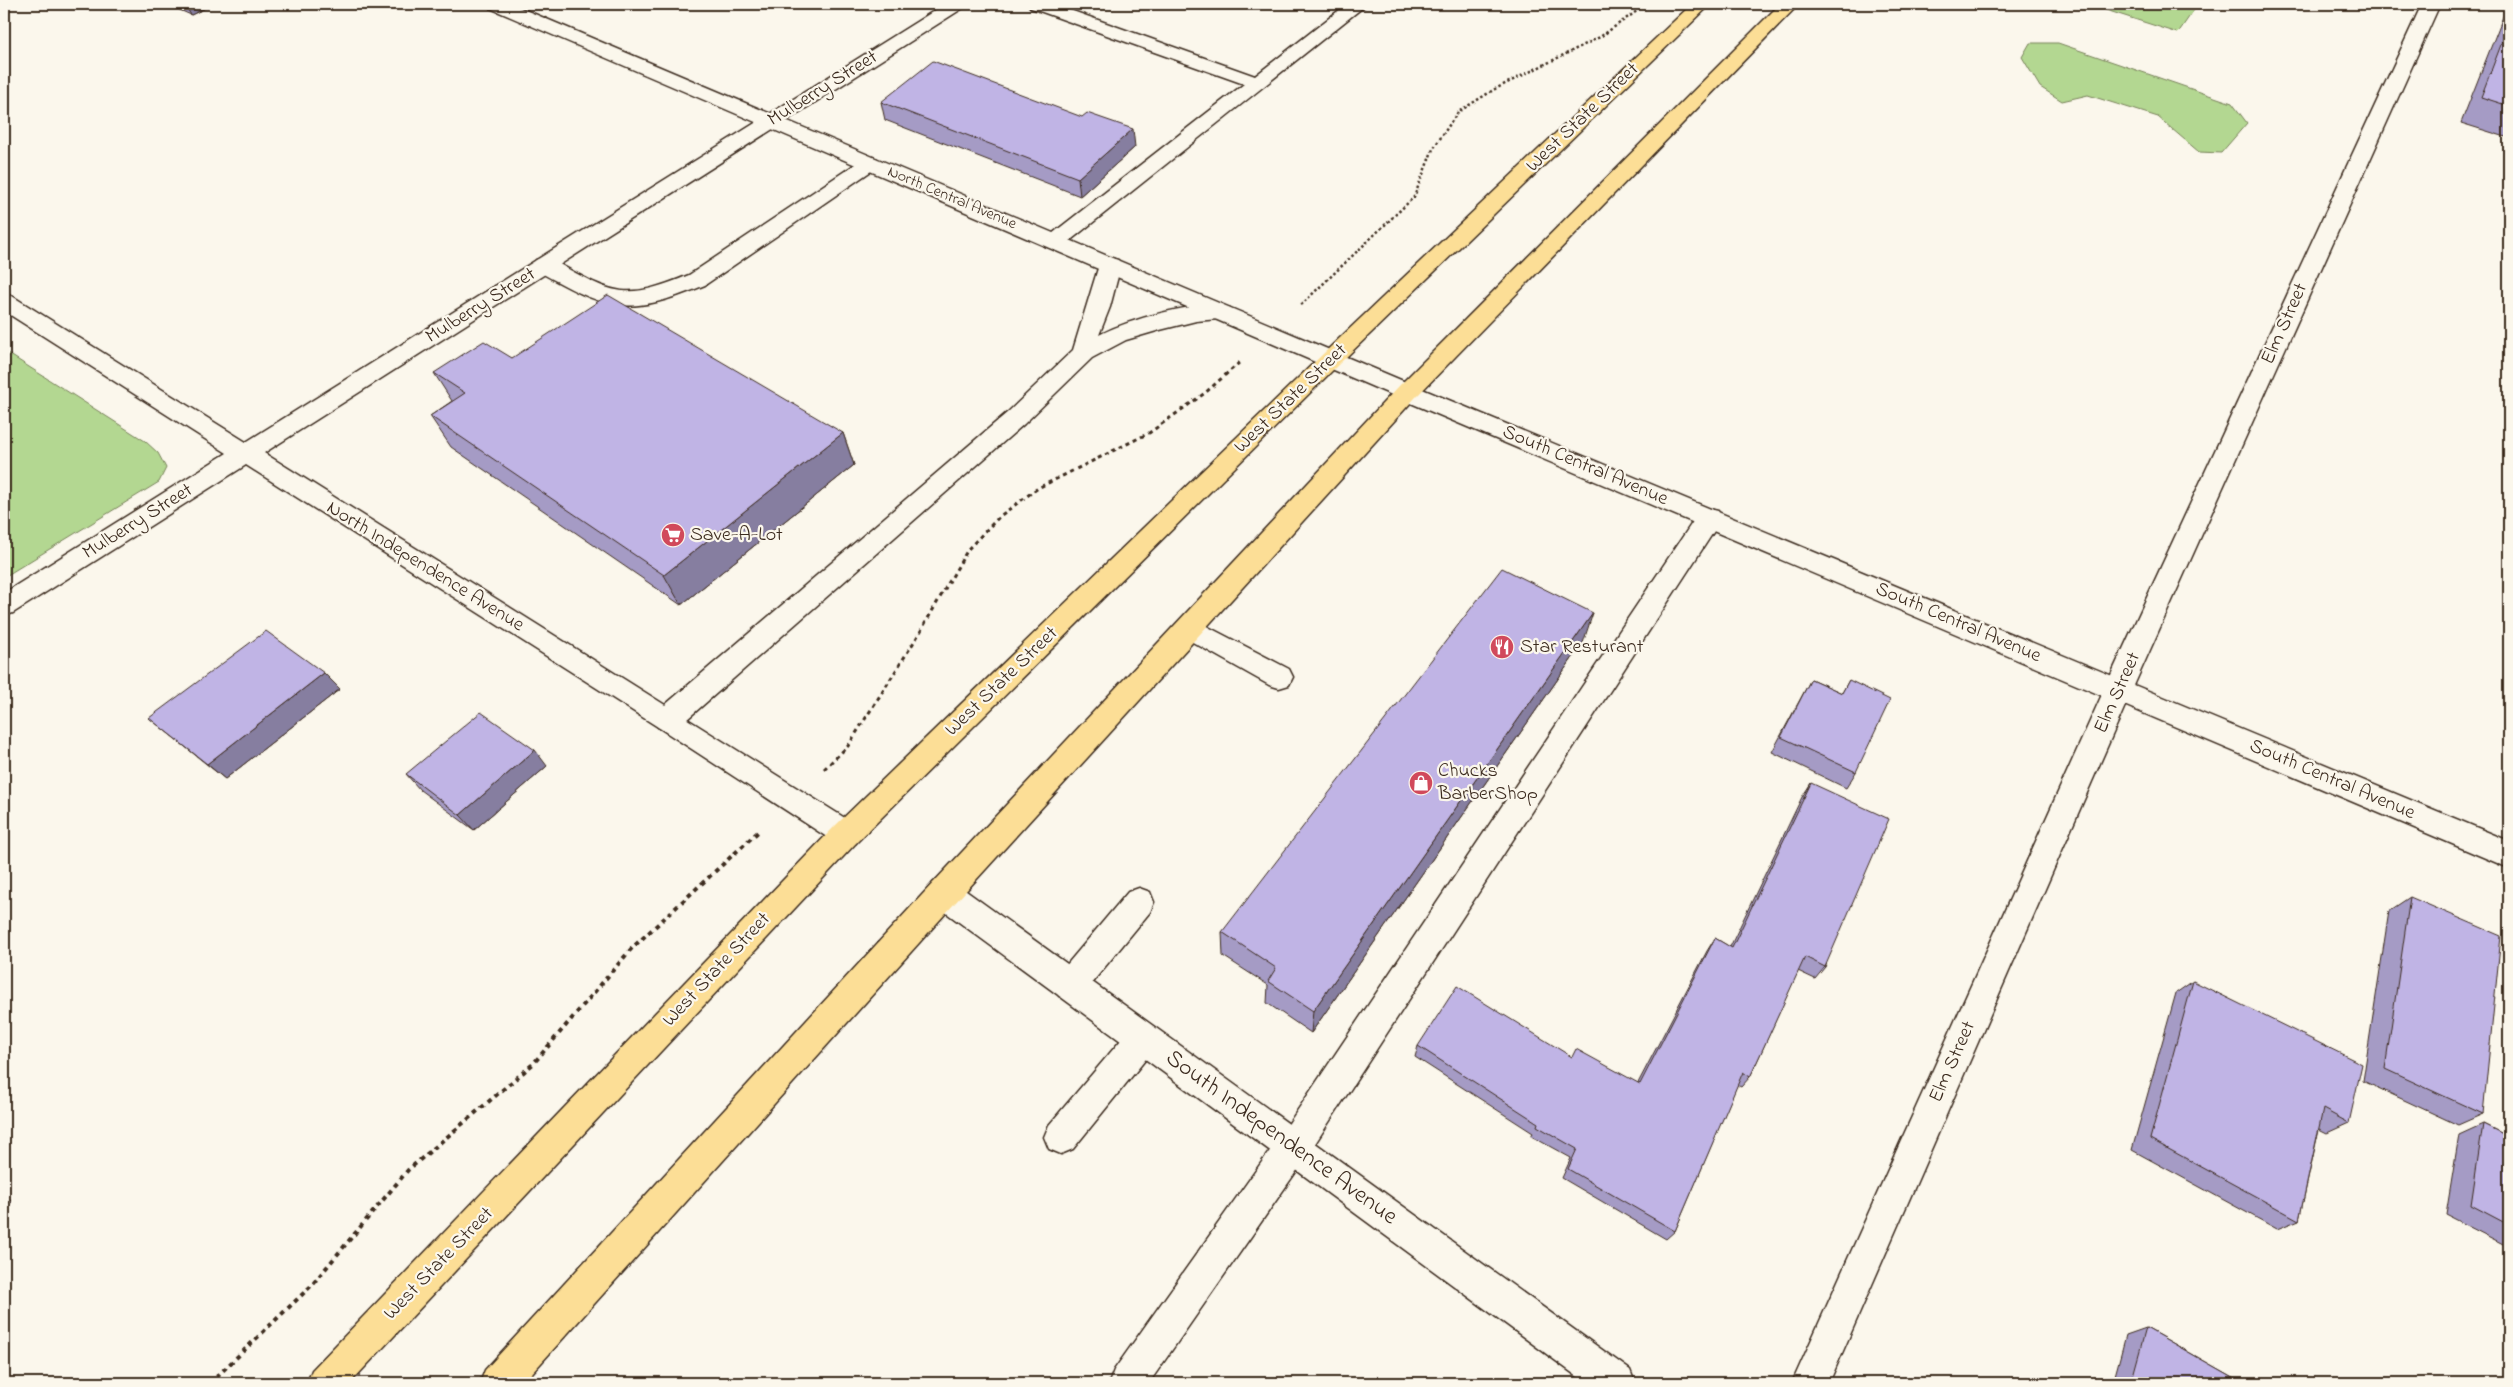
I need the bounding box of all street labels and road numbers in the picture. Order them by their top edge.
street label: Mulberry Street [762,43,884,135]
street label: West State Street [1520,56,1646,180]
street label: North Central Avenue [884,160,1021,236]
street label: Mulberry Street [420,260,542,352]
street label: Elm Street [2254,278,2316,369]
street label: West State Street [1228,337,1354,461]
street label: South Central Avenue [1498,418,1672,514]
street label: Mulberry Street [77,476,199,568]
street label: North Independence Avenue [320,494,530,640]
street label: South Central Avenue [1871,575,2045,671]
street label: West State Street [939,620,1065,744]
street label: Elm Street [2087,647,2149,738]
street label: South Central Avenue [2245,732,2419,828]
street label: West State Street [656,906,778,1034]
street label: Elm Street [1922,1016,1984,1107]
street label: South Independence Avenue [1158,1042,1405,1234]
street label: West State Street [377,1201,501,1327]

